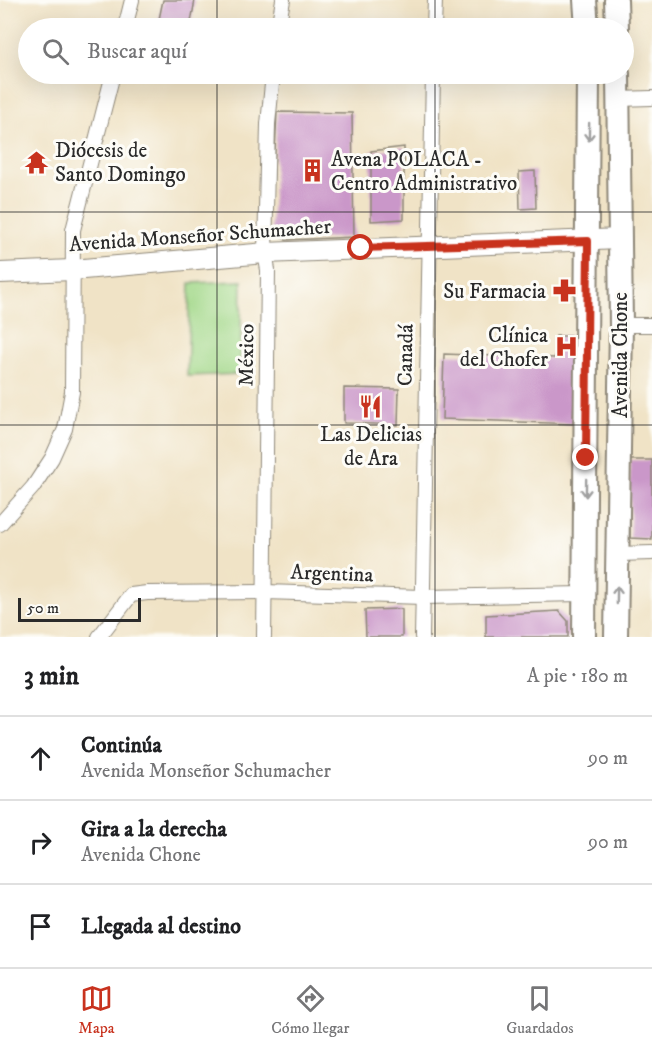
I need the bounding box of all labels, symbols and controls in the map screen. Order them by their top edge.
search box [18,18,634,84]
icon: search [39,35,72,68]
text: Buscar aquí [87,38,187,65]
one-way arrow [583,121,595,141]
place label: Diócesis de Santo Domingo [55,138,186,188]
place label: Avena POLACA - Centro Administrativo [331,147,517,197]
temple icon: Diócesis de Santo Domingo [24,149,50,175]
building icon: Avena POLACA - Centro Administrativo [300,158,326,184]
street label: Avenida Monseñor Schumacher [68,214,332,258]
route start [347,234,373,260]
pharmacy icon: Su Farmacia [551,278,577,304]
place label: Su Farmacia [443,279,546,305]
street label: Avenida Chone [608,292,634,418]
street label: México [233,323,261,387]
place label: Clínica del Chofer [460,323,548,373]
street label: Canadá [392,324,420,386]
hospital icon: Clínica del Chofer [553,334,579,360]
restaurant icon: Las Delicias de Ara [358,393,384,419]
place label: Las Delicias de Ara [320,422,422,472]
route end [572,444,598,470]
one-way arrow [580,478,592,498]
street label: Argentina [290,560,374,588]
one-way arrow [611,586,623,606]
scale bar [18,595,141,622]
text: 50 m [27,598,59,618]
text: 3 min [24,660,79,693]
text: A pie · 180 m [527,664,628,689]
text: Continúa [81,732,162,759]
icon: ahead [24,742,57,775]
text: 90 m [588,746,628,771]
text: Avenida Monseñor Schumacher [81,759,331,784]
text: Gira a la derecha [81,816,227,843]
icon: right [24,826,57,859]
text: 90 m [588,830,628,855]
text: Avenida Chone [81,843,201,868]
icon: arrive [24,910,57,943]
text: Llegada al destino [81,913,241,940]
tab: Mapa [78,982,115,1038]
tab: Cómo llegar [271,982,350,1038]
tab: Guardados [506,982,574,1038]

